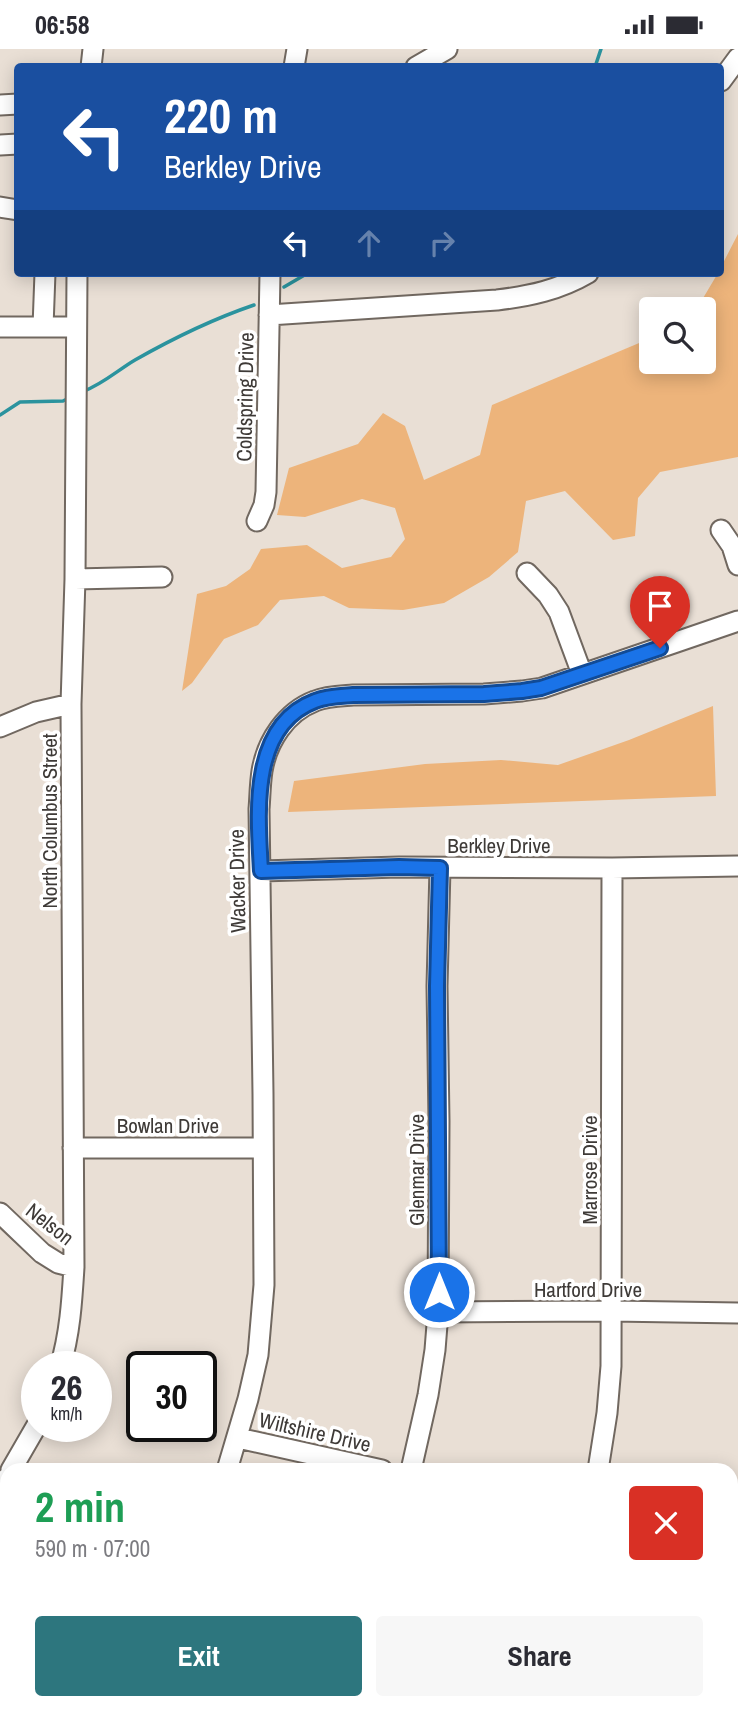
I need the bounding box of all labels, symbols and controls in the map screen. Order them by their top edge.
text: 06:58 [35,7,90,42]
text: 220 m [164,82,278,148]
icon: left [49,91,140,182]
text: Berkley Drive [164,145,321,188]
icon: left [277,224,315,262]
icon: ahead [350,224,388,262]
icon: right [423,224,461,262]
map controls [639,297,716,374]
button: search [639,297,716,374]
street label: Coldspring Drive [229,332,261,462]
pin [630,576,690,648]
icon: arrive [641,587,679,625]
street label: North Columbus Street [35,733,64,909]
street label: Wacker Drive [222,829,252,933]
street label: Berkley Drive [447,831,551,860]
street label: Bowlan Drive [117,1111,219,1140]
street label: Glenmar Drive [402,1114,431,1226]
street label: Marrose Drive [575,1115,604,1225]
street label: Nelson [20,1196,80,1252]
position arrow [402,1255,476,1329]
street label: Hartford Drive [534,1275,642,1304]
speed limit sign: 30 [126,1351,217,1442]
text: 26 [51,1364,82,1411]
text: km/h [51,1401,83,1426]
street label: Wiltshire Drive [256,1405,374,1459]
text: 2 min [35,1479,125,1535]
button: close [629,1486,703,1560]
text: 590 m · 07:00 [35,1533,150,1564]
button: Exit [35,1616,362,1696]
button: Share [376,1616,703,1696]

